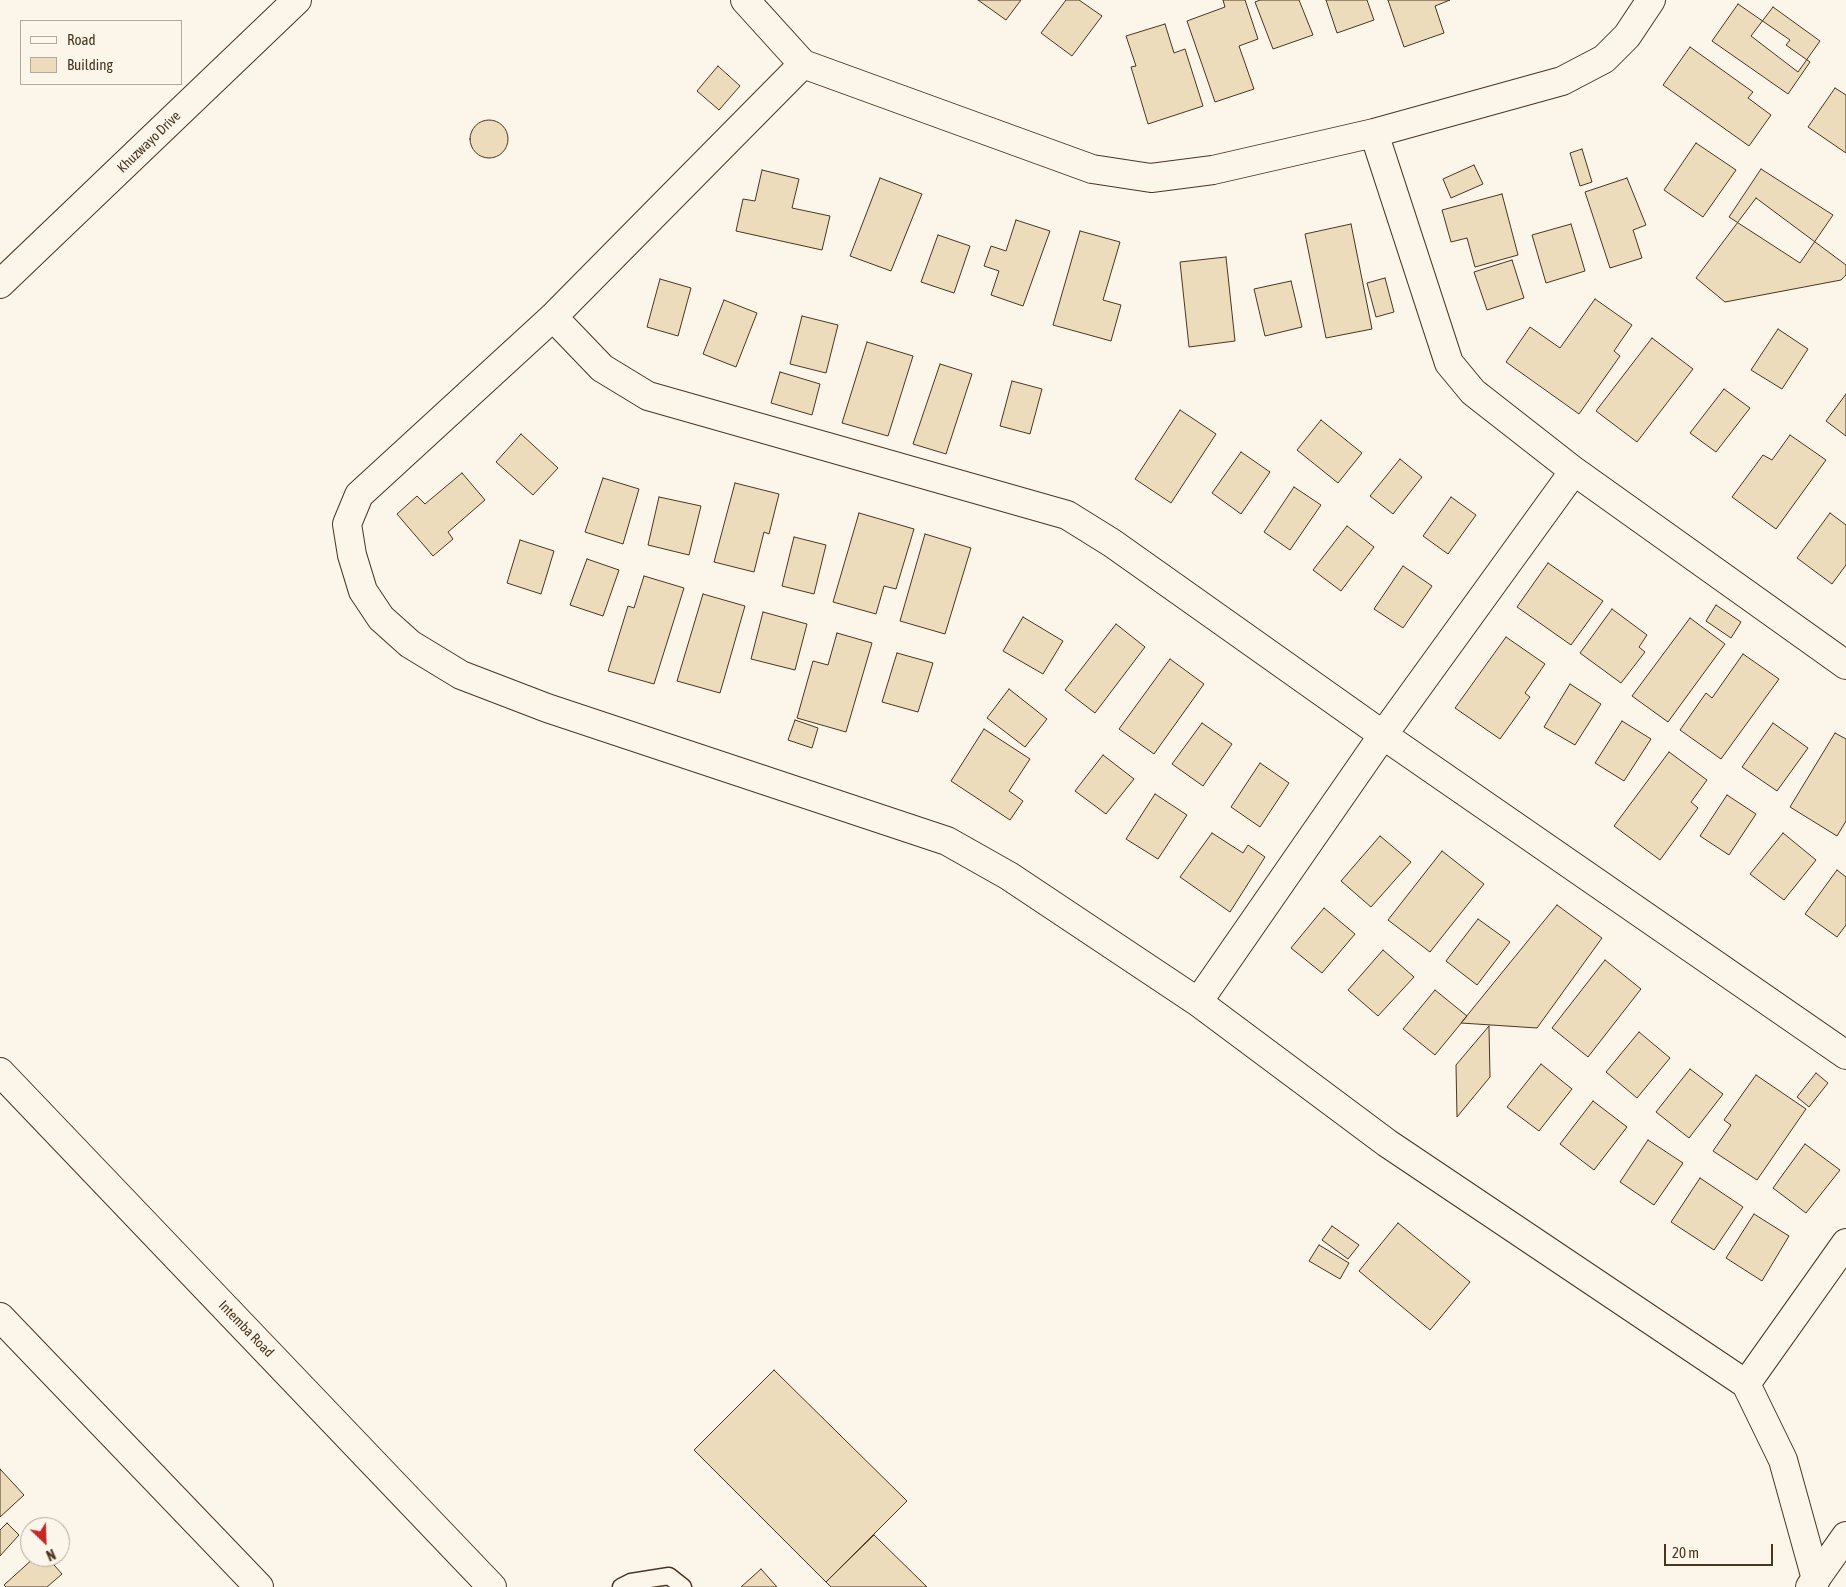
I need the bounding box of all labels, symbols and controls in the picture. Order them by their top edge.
legend [20,20,182,85]
text: Road [67,31,96,48]
text: Building [67,56,113,73]
street label: Khuzwayo Drive [114,108,184,176]
street label: Intemba Road [215,1297,277,1361]
north arrow [20,1517,70,1567]
scale bar [1666,1534,1775,1566]
text: 20 m [1672,1544,1699,1561]
text: N [44,1546,58,1564]

